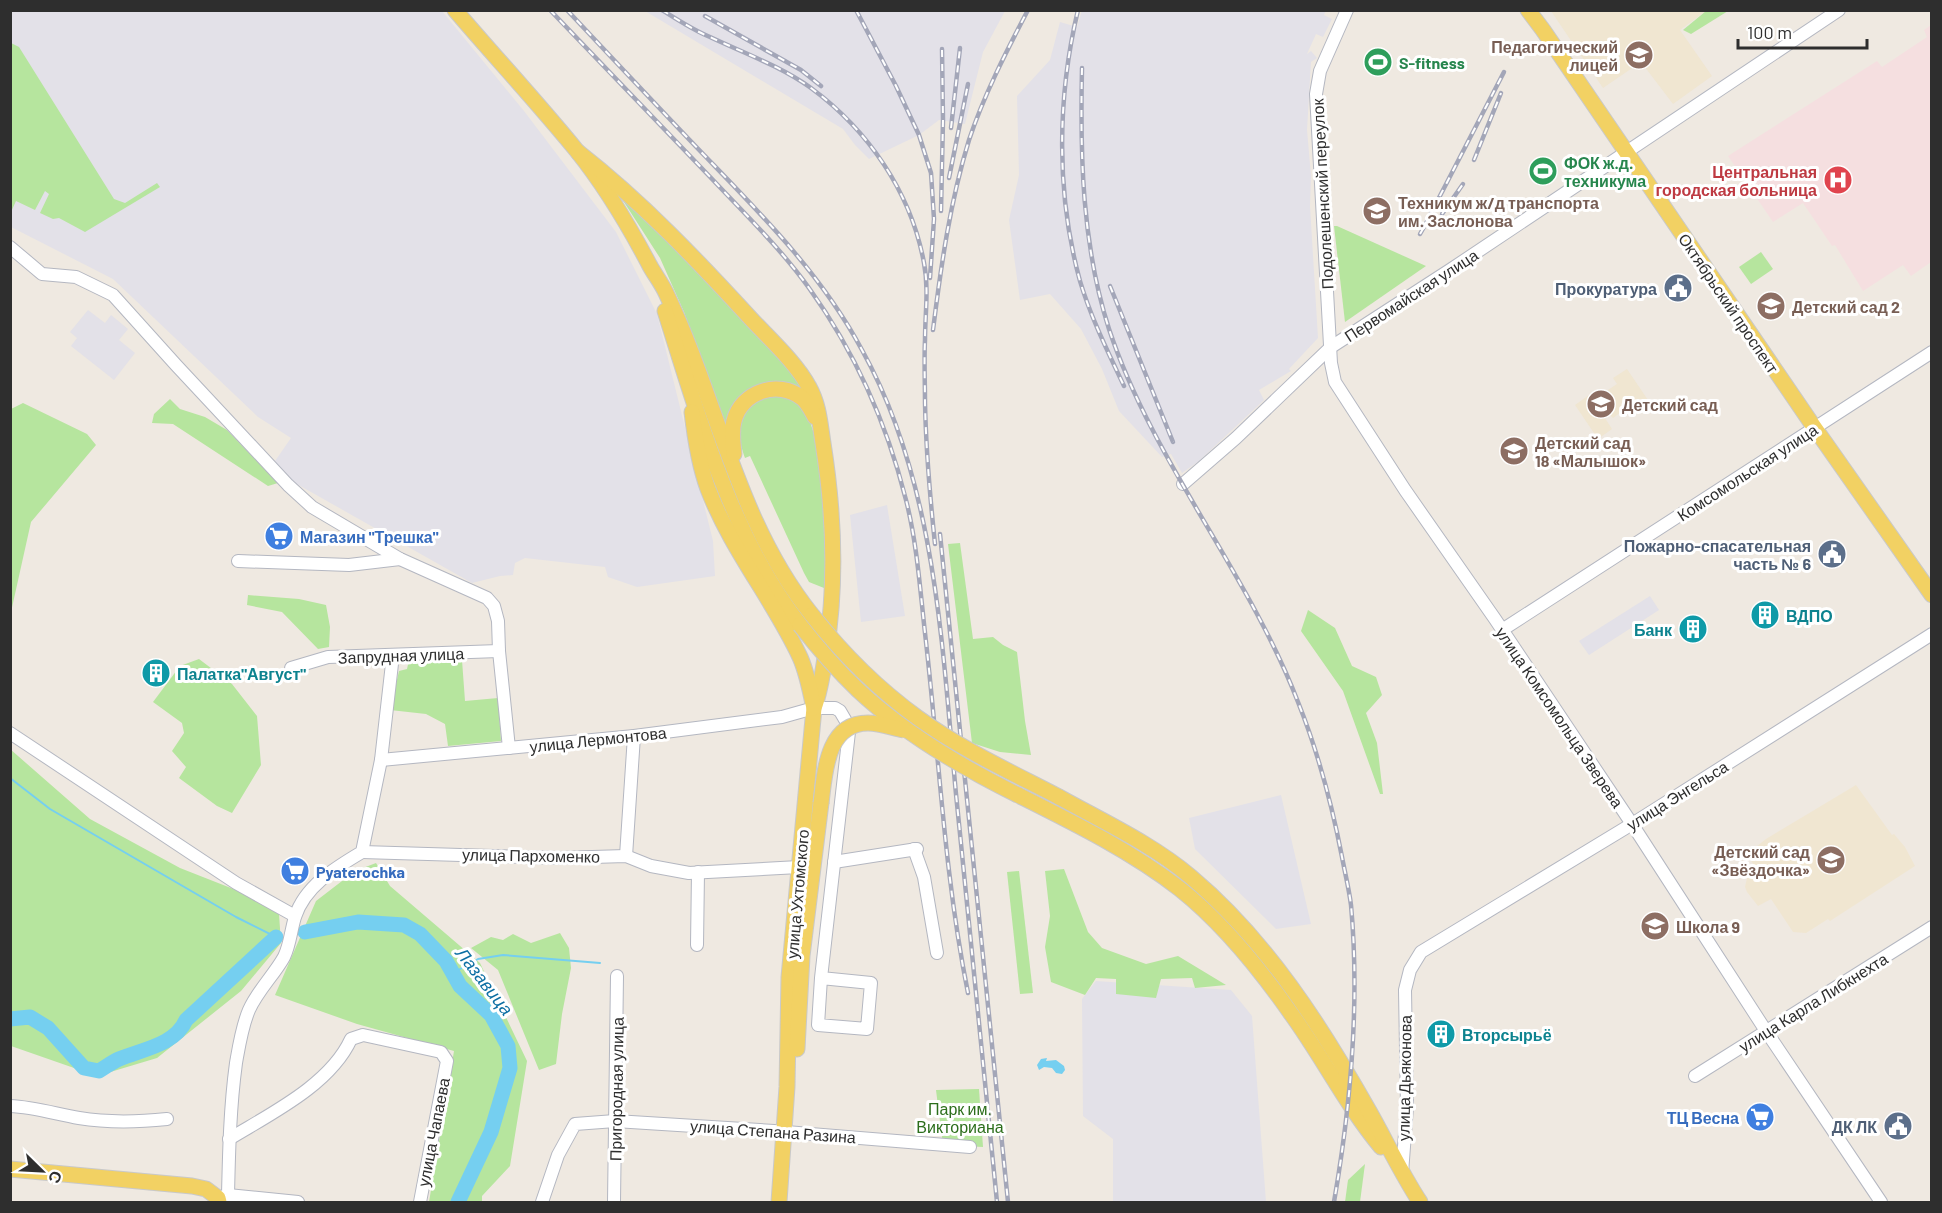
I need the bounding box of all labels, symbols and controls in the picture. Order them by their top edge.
scale bar [1738,12,1867,50]
text: 100 m [1747,21,1792,43]
place label: Педагогический лицей [1491,37,1618,74]
school or university icon: Педагогический лицей [1623,39,1655,71]
sports icon: S-fitness [1362,46,1394,78]
place label: S-fitness [1399,53,1465,72]
street label: Подолешенский переулок [1307,97,1336,290]
place label: ФОК ж.д. техникума [1564,153,1646,190]
sports icon: ФОК ж.д. техникума [1527,155,1559,187]
place label: Центральная городская больница [1655,162,1817,199]
hospital icon: Центральная городская больница [1822,164,1854,196]
place label: Техникум ж/д транспорта им. Заслонова [1398,193,1599,230]
school or university icon: Техникум ж/д транспорта им. Заслонова [1361,195,1393,227]
street label: Октябрьский проспект [1675,229,1783,377]
street label: Первомайская улица [1341,245,1481,345]
public building icon: Прокуратура [1662,272,1694,304]
place label: Прокуратура [1555,279,1657,298]
school or university icon: Детский сад 2 [1755,290,1787,322]
place label: Детский сад 2 [1792,297,1900,316]
school or university icon: Детский сад [1585,388,1617,420]
place label: Детский сад [1622,395,1718,414]
street label: Комсомольская улица [1673,419,1821,525]
place label: Детский сад 18 «Малышок» [1535,433,1646,470]
school or university icon: Детский сад 18 «Малышок» [1498,435,1530,467]
supermarket icon: Магазин "Трешка" [263,520,295,552]
place label: Магазин "Трешка" [300,527,439,546]
place label: Пожарно-спасательная часть № 6 [1624,536,1811,573]
public building icon: Пожарно-спасательная часть № 6 [1816,538,1848,570]
building icon: ВДПО [1749,599,1781,631]
place label: ВДПО [1786,606,1833,625]
building icon: Банк [1677,613,1709,645]
place label: Банк [1634,620,1673,639]
street label: улица Комсомольца Зверева [1492,623,1628,811]
street label: Запрудная улица [338,643,465,667]
building icon: Палатка"Август" [140,657,172,689]
place label: Палатка"Август" [177,664,306,683]
street label: улица Лермонтова [529,722,667,756]
street label: улица Энгельса [1623,756,1731,834]
street label: улица Ухтомского [782,828,812,960]
place label: Детский сад «Звёздочка» [1711,842,1810,879]
street label: улица Пархоменко [462,844,600,866]
school or university icon: Детский сад «Звёздочка» [1815,844,1847,876]
supermarket icon: Pyaterochka [279,855,311,887]
place label: Pyaterochka [316,862,405,881]
school or university icon: Школа 9 [1639,910,1671,942]
place label: Школа 9 [1676,917,1740,936]
water label: Лазавица [451,942,518,1019]
street label: улица Карла Либкнехта [1735,948,1891,1056]
street label: улица Дьяконова [1393,1015,1415,1141]
street label: Пригородная улица [605,1017,627,1161]
building icon: Вторсырьё [1425,1018,1457,1050]
place label: Вторсырьё [1462,1025,1552,1044]
street label: улица Чапаева [413,1076,453,1188]
park label: Парк им. Викториана [916,1099,1004,1136]
supermarket icon: ТЦ Весна [1744,1101,1776,1133]
place label: ТЦ Весна [1667,1108,1739,1127]
public building icon: ДК ЛК [1882,1110,1914,1142]
street label: улица Степана Разина [689,1116,857,1146]
place label: ДК ЛК [1832,1117,1877,1136]
north arrow [12,1141,72,1201]
text: С [45,1168,67,1187]

